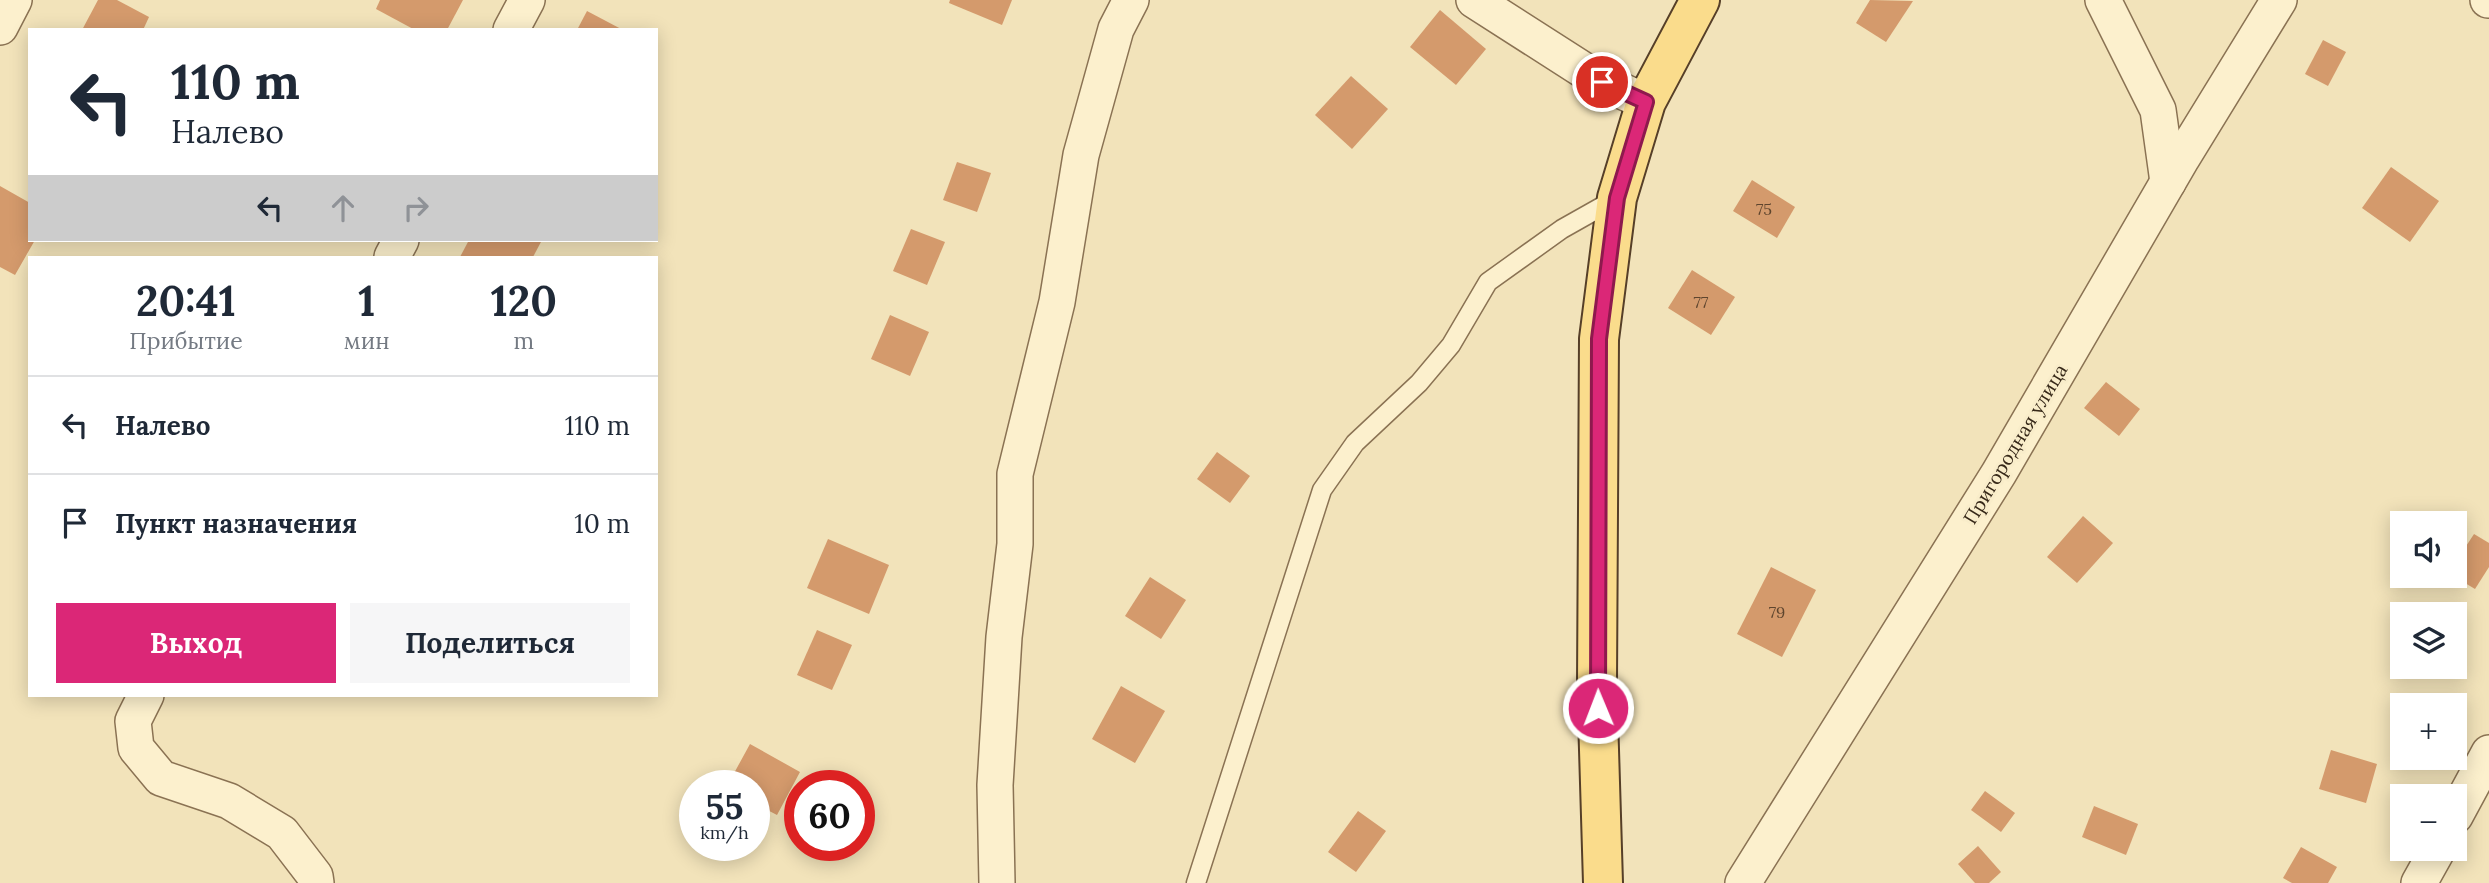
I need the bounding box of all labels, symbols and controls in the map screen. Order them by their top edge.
text: 110 m [171,50,300,112]
pin [1572,52,1632,112]
icon: left [56,56,147,147]
icon: arrive [1583,63,1621,101]
text: Налево [171,111,284,152]
icon: left [251,189,289,227]
icon: ahead [324,189,362,227]
icon: right [397,189,435,227]
house number: 75 [1756,199,1772,219]
text: 20:41 [136,274,236,328]
text: 1 [358,274,375,328]
text: 120 [491,274,557,328]
house number: 77 [1694,292,1709,312]
text: Прибытие [129,326,243,355]
text: мин [344,326,390,355]
text: m [513,326,534,355]
street label: Пригородная улица [1958,359,2072,528]
icon: left [56,406,94,444]
text: Налево [115,409,211,442]
text: 110 m [565,409,630,442]
icon: arrive [56,504,94,542]
text: Пункт назначения [115,507,357,540]
text: 10 m [574,507,630,540]
map controls [2390,511,2467,861]
button: sound [2390,511,2467,588]
house number: 79 [1769,602,1785,622]
button: layers [2390,602,2467,679]
button: Выход [56,603,336,683]
button: Поделиться [350,603,630,683]
position arrow [1561,671,1635,745]
button: + [2390,693,2467,770]
speed limit sign: 60 [784,770,875,861]
text: 55 [706,784,743,829]
button: − [2390,784,2467,861]
text: km/h [700,821,749,844]

